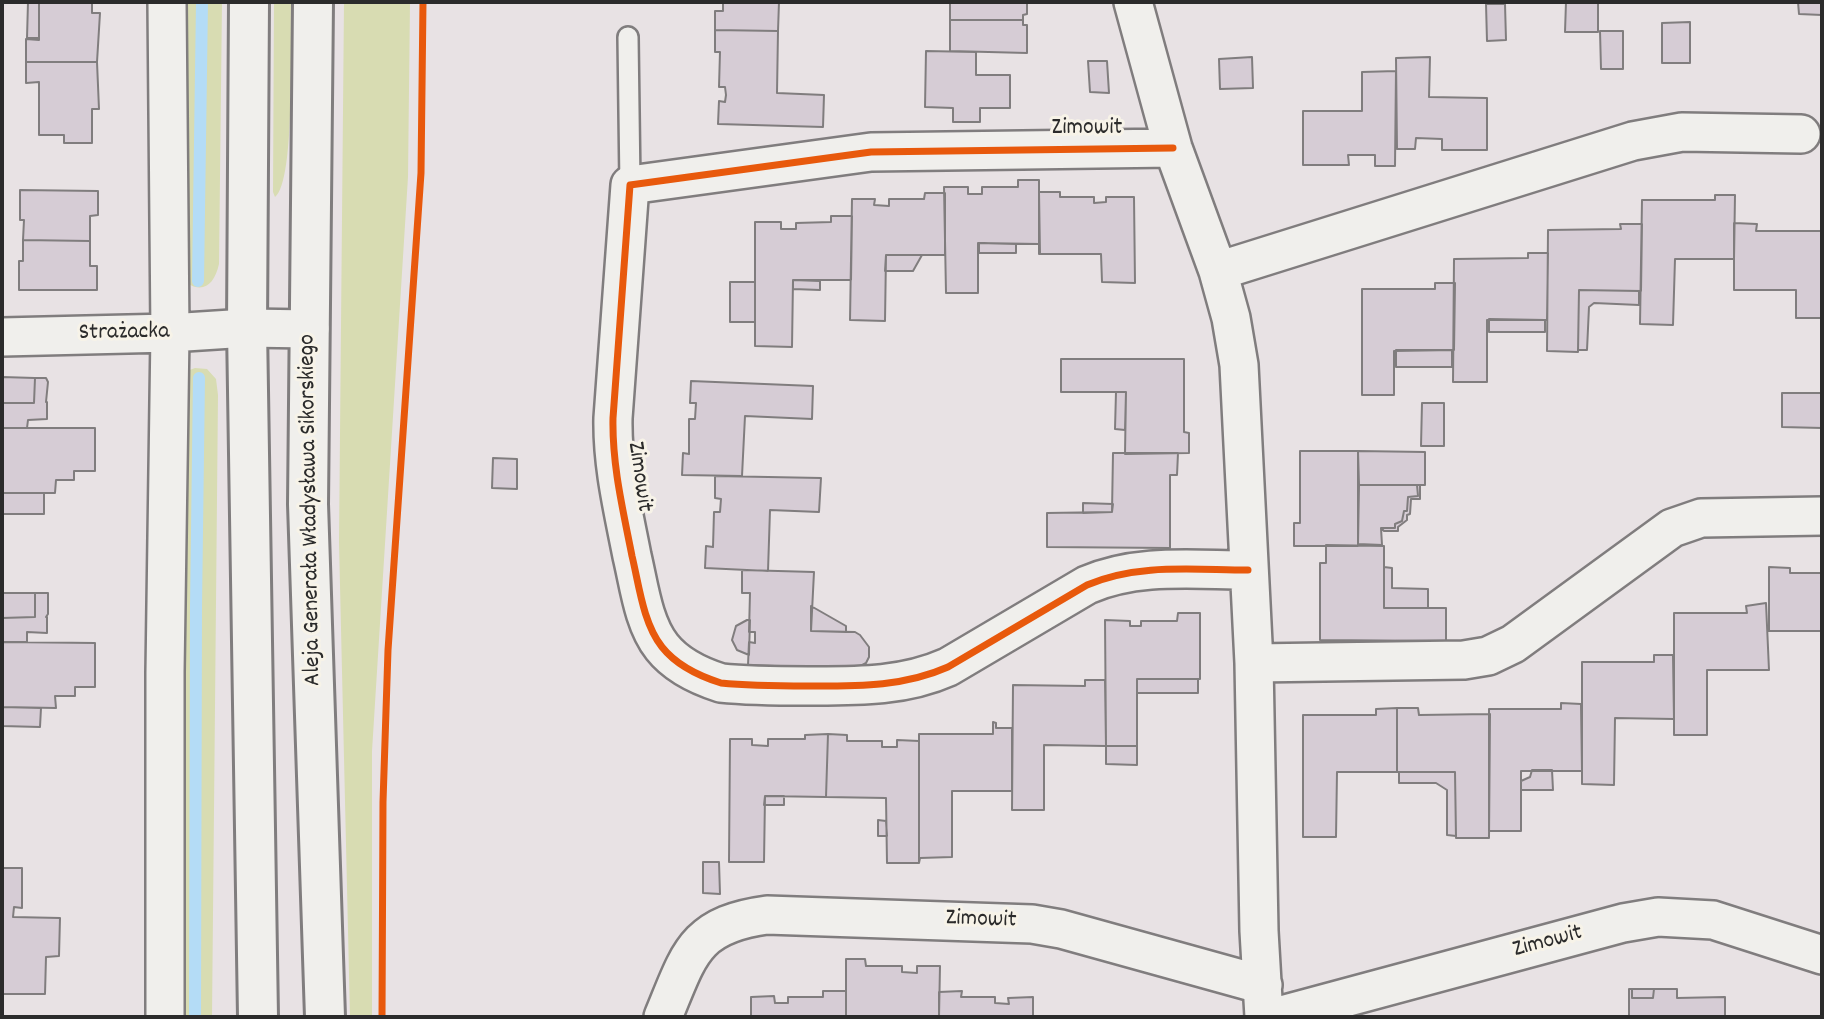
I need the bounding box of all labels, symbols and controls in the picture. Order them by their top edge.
street label: Zimowit [1052,116,1122,144]
street label: Strażacka [78,319,170,349]
street label: Aleja Generała Władysława Sikorskiego [295,334,329,686]
street label: Zimowit [619,440,657,514]
street label: Zimowit [945,905,1017,937]
street label: Zimowit [1510,920,1586,966]

